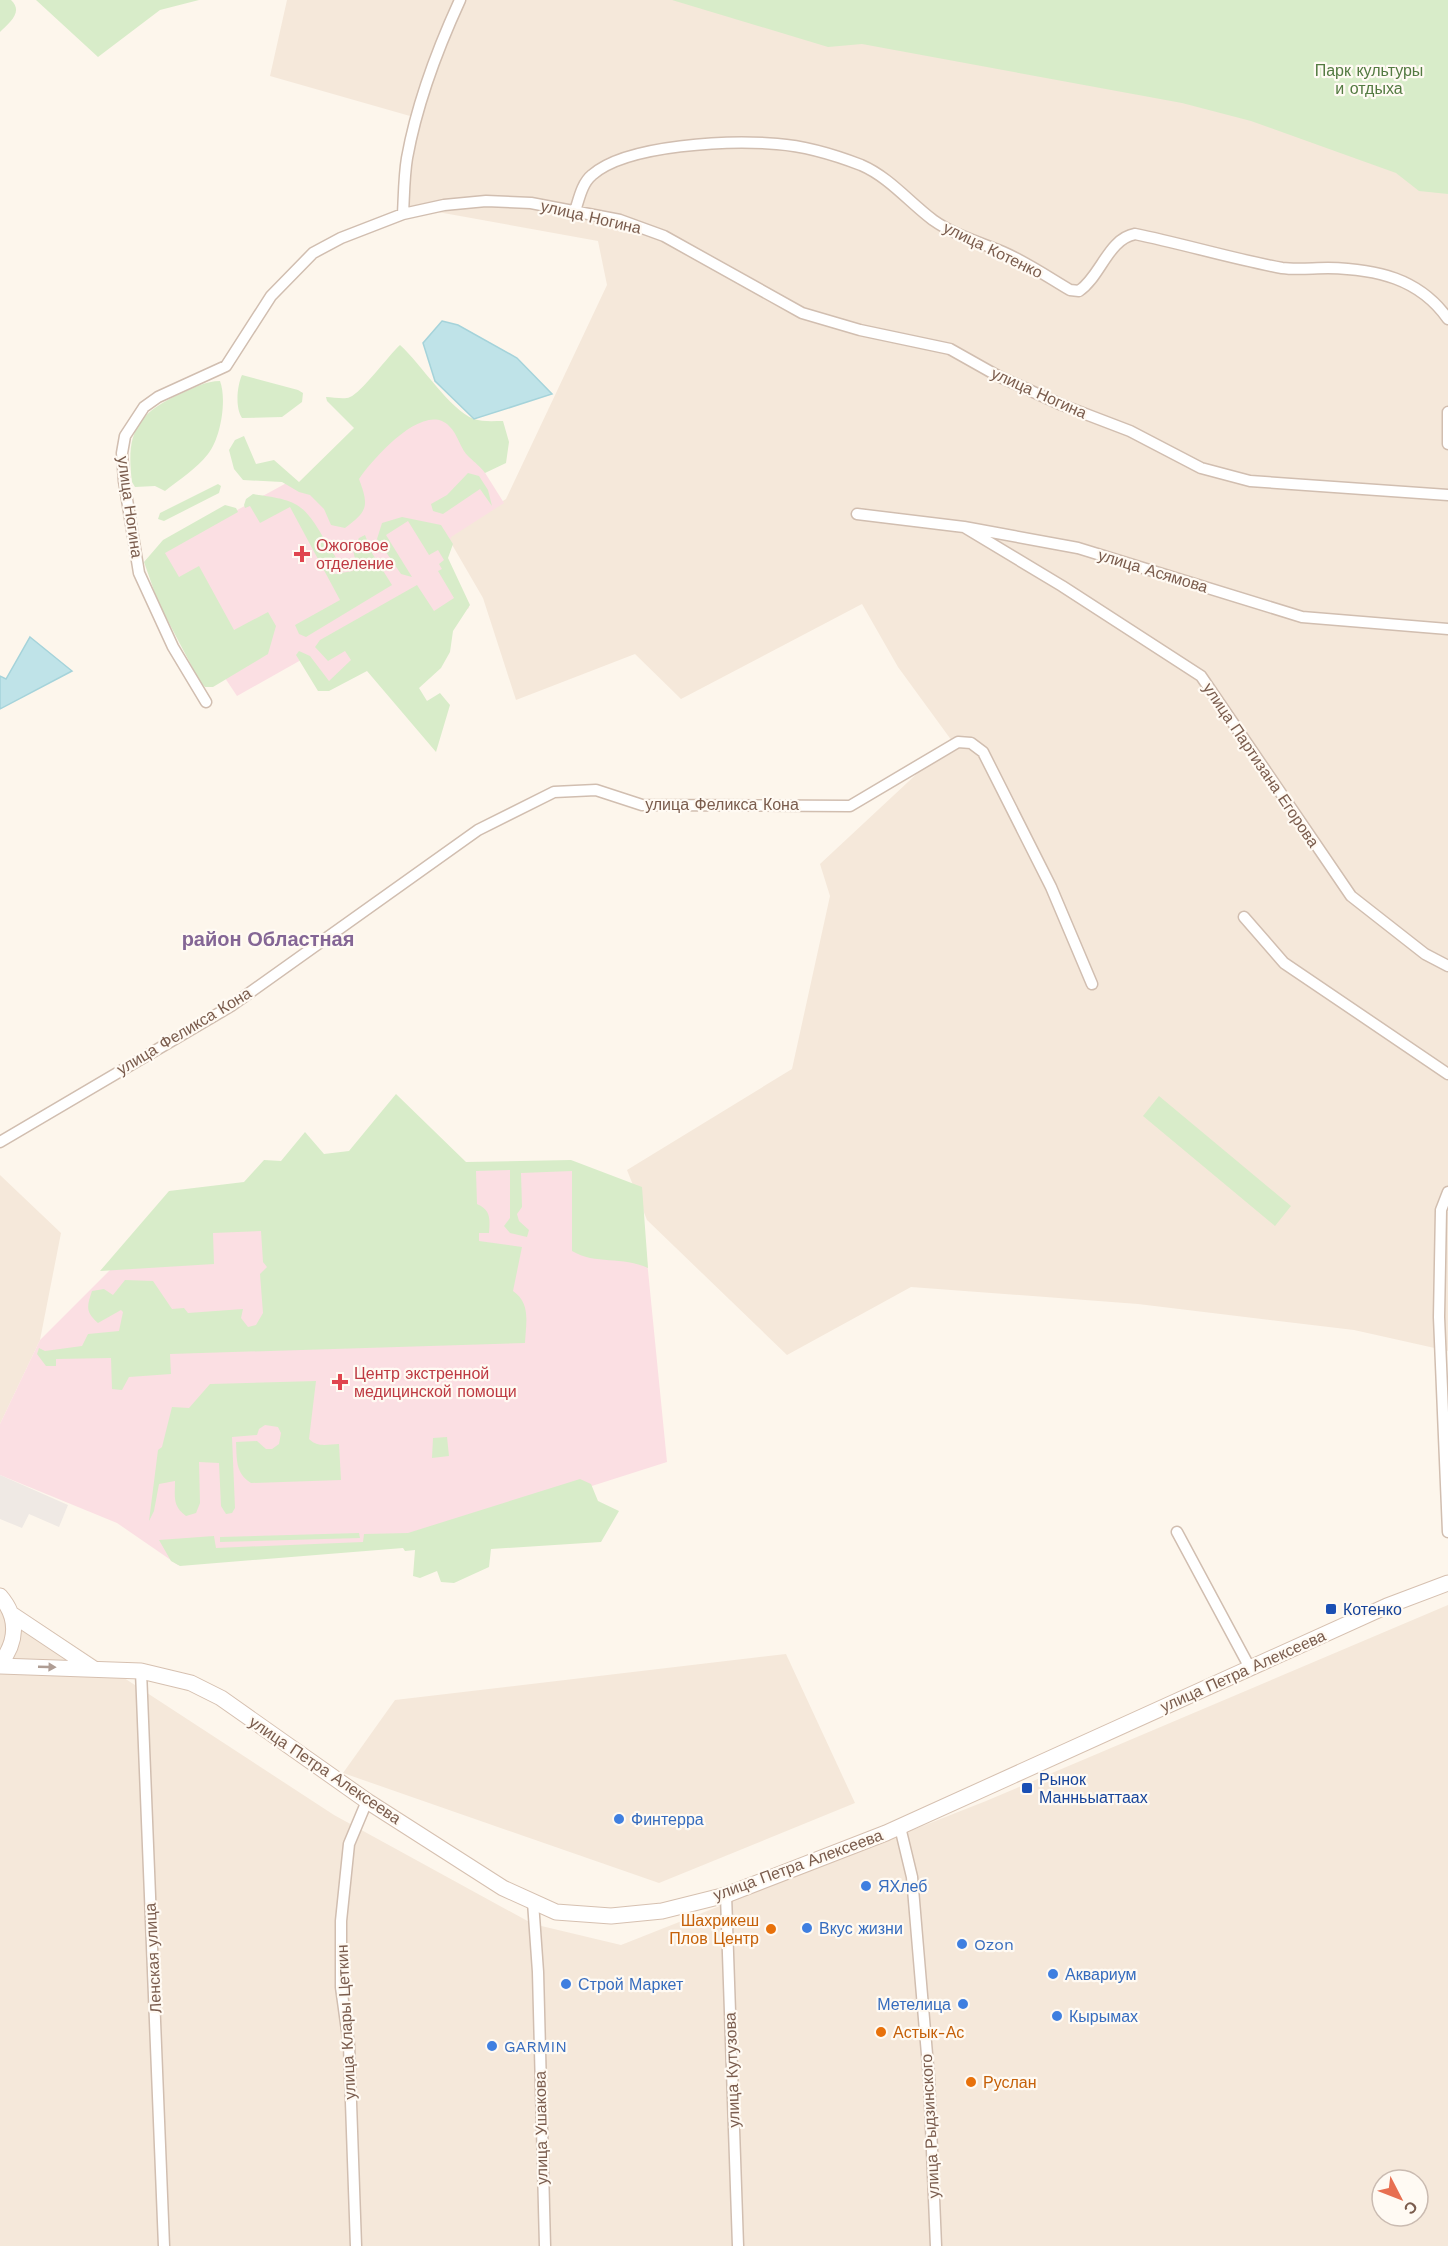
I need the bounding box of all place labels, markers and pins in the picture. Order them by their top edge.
place label: Ожоговое отделение [316,536,394,573]
marker: Ожоговое отделение [293,545,311,563]
place label: Центр экстренной медицинской помощи [354,1364,517,1401]
marker: Центр экстренной медицинской помощи [331,1373,349,1391]
place label: Котенко [1343,1600,1402,1619]
marker: Котенко [1324,1602,1338,1616]
place label: Рынок Манньыаттаах [1039,1770,1148,1807]
marker: Рынок Манньыаттаах [1020,1781,1034,1795]
place label: Финтерра [631,1810,704,1829]
marker: Финтерра [612,1812,626,1826]
place label: ЯХлеб [878,1877,927,1896]
marker: ЯХлеб [859,1879,873,1893]
place label: Шахрикеш Плов Центр [669,1911,759,1948]
place label: Вкус жизни [819,1919,903,1938]
marker: Вкус жизни [800,1921,814,1935]
marker: Шахрикеш Плов Центр [764,1922,778,1936]
place label: Ozon [974,1935,1014,1954]
marker: Ozon [955,1937,969,1951]
place label: Аквариум [1065,1965,1137,1984]
marker: Аквариум [1046,1967,1060,1981]
place label: Строй Маркет [578,1975,684,1994]
marker: Строй Маркет [559,1977,573,1991]
place label: Метелица [877,1995,951,2014]
marker: Метелица [956,1997,970,2011]
place label: Кырымах [1069,2007,1138,2026]
marker: Кырымах [1050,2009,1064,2023]
place label: Астык-Ас [893,2023,964,2042]
marker: Астык-Ас [874,2025,888,2039]
place label: GARMIN [504,2037,567,2056]
marker: GARMIN [485,2039,499,2053]
place label: Руслан [983,2073,1037,2092]
marker: Руслан [964,2075,978,2089]

